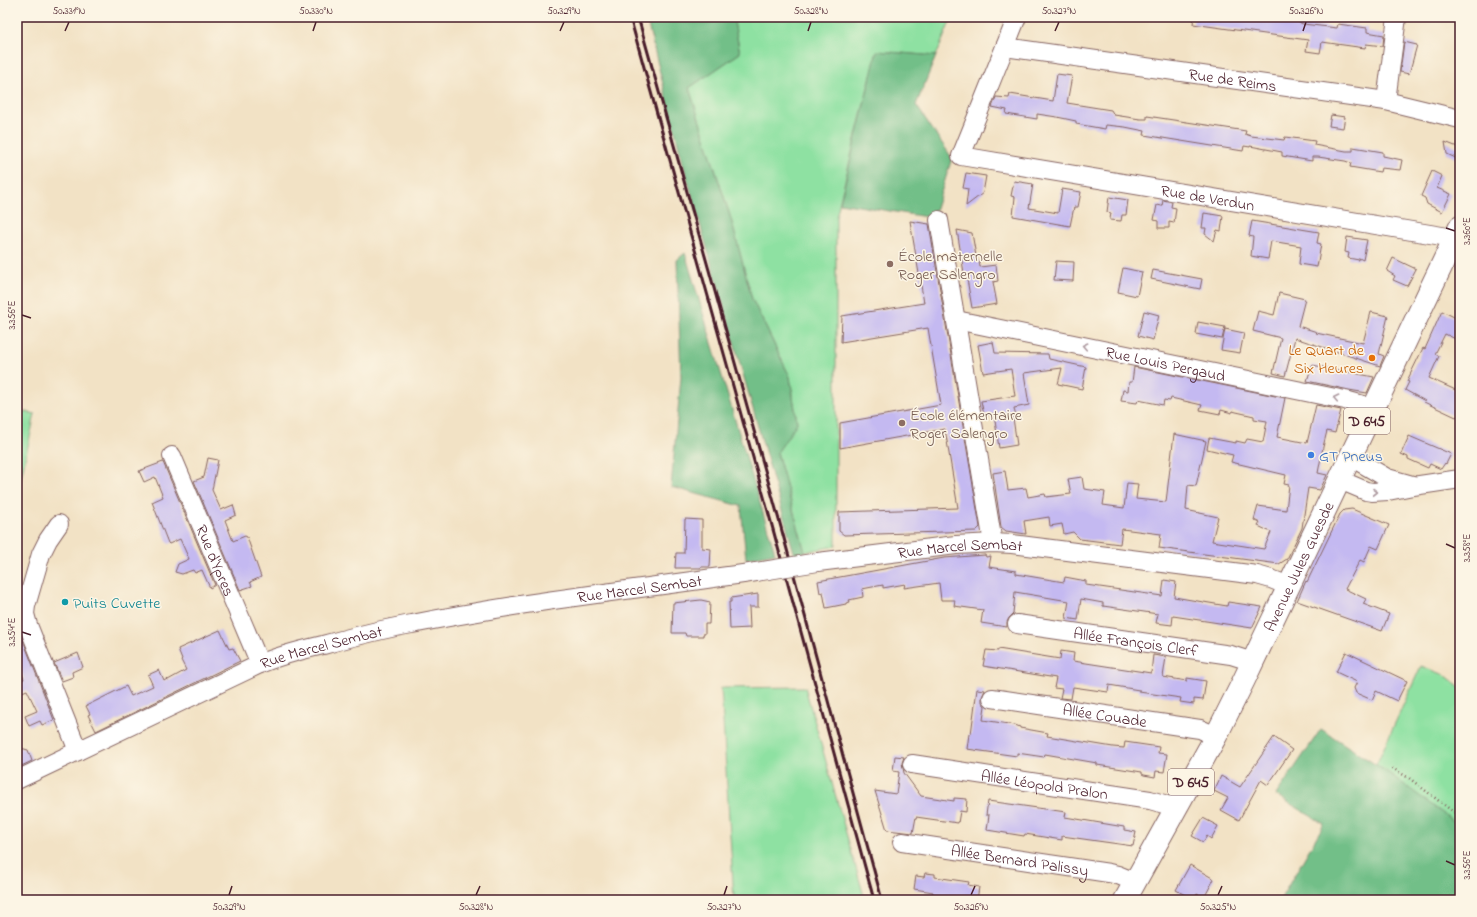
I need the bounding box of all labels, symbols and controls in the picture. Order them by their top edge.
text: 50.331°N [53,4,86,19]
text: 50.330°N [299,4,333,19]
text: 50.329°N [547,4,581,19]
text: 50.328°N [794,4,828,19]
text: 50.327°N [1042,4,1077,19]
text: 50.326°N [1288,4,1324,19]
street label: Rue de Reims [1187,63,1278,99]
street label: Rue de Verdun [1159,179,1256,219]
text: 3.360°E [1460,217,1475,245]
place label: École maternelle Roger Salengro [898,245,1003,287]
marker: École maternelle Roger Salengro [885,259,895,269]
text: 3.356°E [5,300,20,330]
place label: Le Quart de Six Heures [1288,339,1365,381]
street label: Rue Louis Pergaud [1103,341,1227,389]
one-way arrow [1082,343,1088,351]
marker: Le Quart de Six Heures [1367,353,1377,363]
one-way arrow [1333,394,1339,402]
place label: École élémentaire Roger Salengro [910,404,1023,446]
road number: D 645 [1344,408,1390,434]
marker: École élémentaire Roger Salengro [897,418,907,428]
place label: GT Pneus [1319,445,1383,469]
marker: GT Pneus [1306,450,1316,460]
one-way arrow [1373,488,1379,496]
street label: Avenue Jules Guesde [1259,498,1342,636]
street label: Rue d'Ypres [188,521,240,600]
street label: Rue Marcel Sembat [896,533,1025,566]
text: 3.358°E [1460,534,1475,562]
street label: Rue Marcel Sembat [576,570,704,611]
place label: Puits Cuvette [73,592,161,616]
marker: Puits Cuvette [60,597,70,607]
text: 3.354°E [5,618,20,646]
street label: Rue Marcel Sembat [257,620,386,677]
street label: Allée François Clerf [1072,622,1200,664]
street label: Allée Couade [1061,699,1149,735]
street label: Allée Léopold Pralon [979,765,1109,807]
road number: D 645 [1168,769,1214,795]
street label: Allée Bernard Palissy [949,839,1090,884]
text: 3.356°E [1460,850,1475,880]
text: 50.329°N [212,900,246,915]
text: 50.328°N [459,900,493,915]
text: 50.327°N [707,900,742,915]
text: 50.326°N [953,900,989,915]
text: 50.325°N [1200,900,1236,915]

